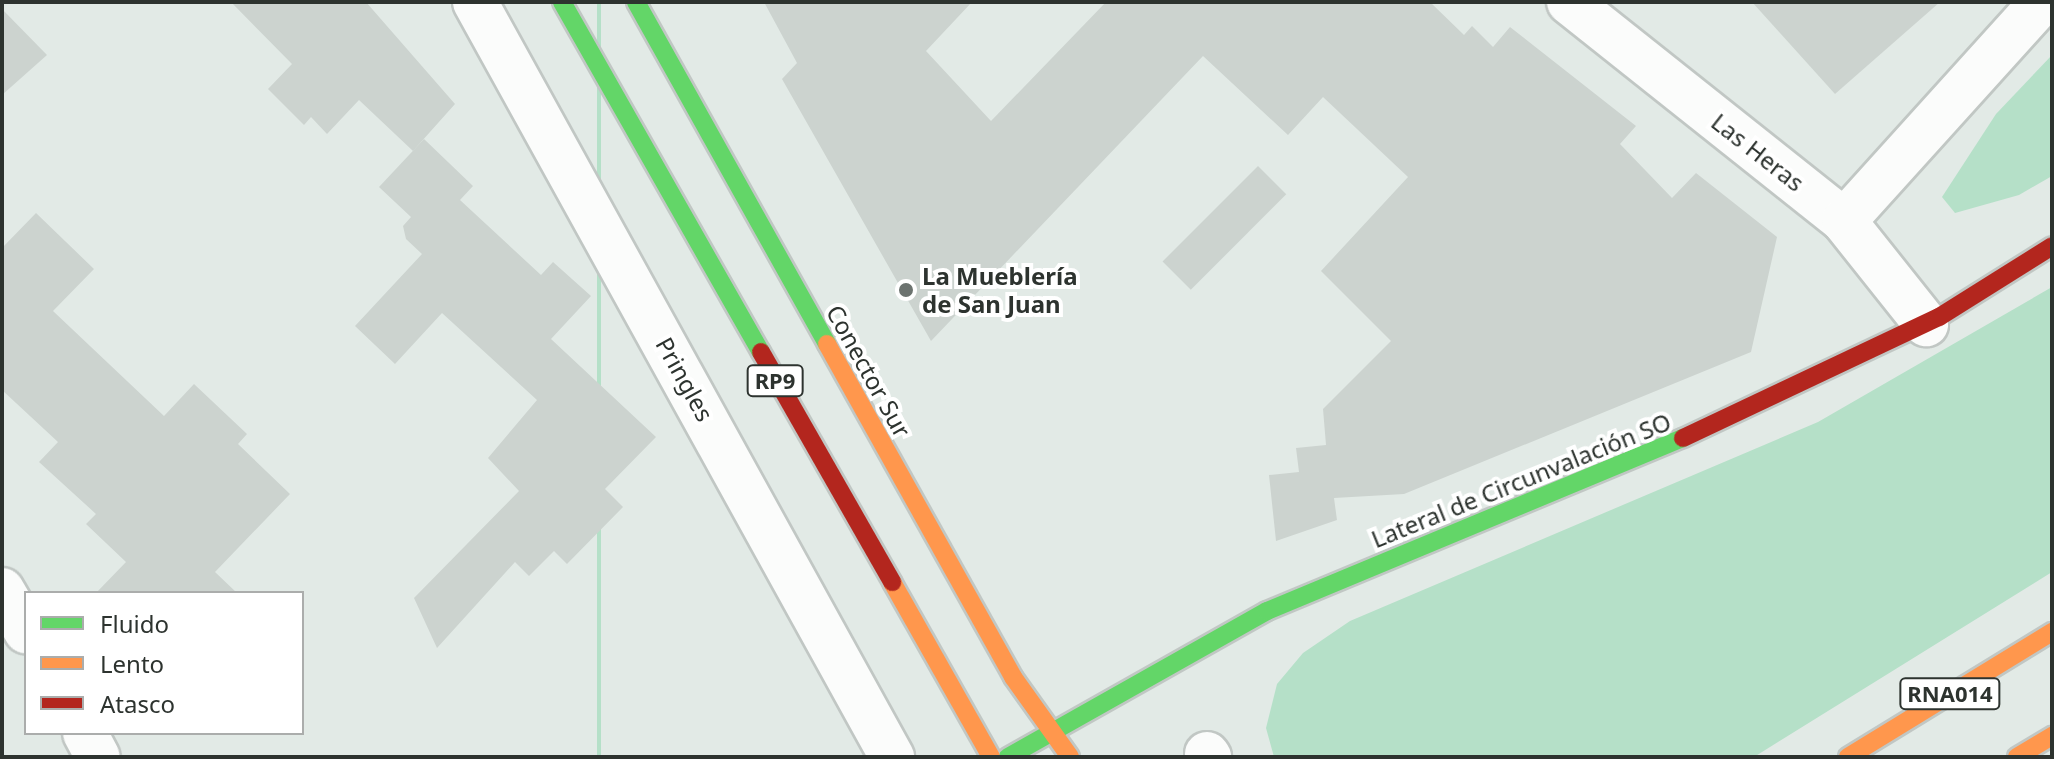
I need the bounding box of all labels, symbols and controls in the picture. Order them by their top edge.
street label: Las Heras [1706,107,1810,197]
place label: La Mueblería de San Juan [922,262,1078,318]
marker: La Mueblería de San Juan [897,281,915,299]
street label: Conector Sur [821,300,917,442]
street label: Pringles [650,332,720,426]
road number: RP9 [745,363,805,399]
street label: Lateral de Circunvalación SO [1367,407,1675,553]
legend [24,591,304,735]
text: Fluido [100,607,169,640]
text: Lento [100,647,164,680]
road number: RNA014 [1898,676,2002,712]
text: Atasco [100,687,175,720]

